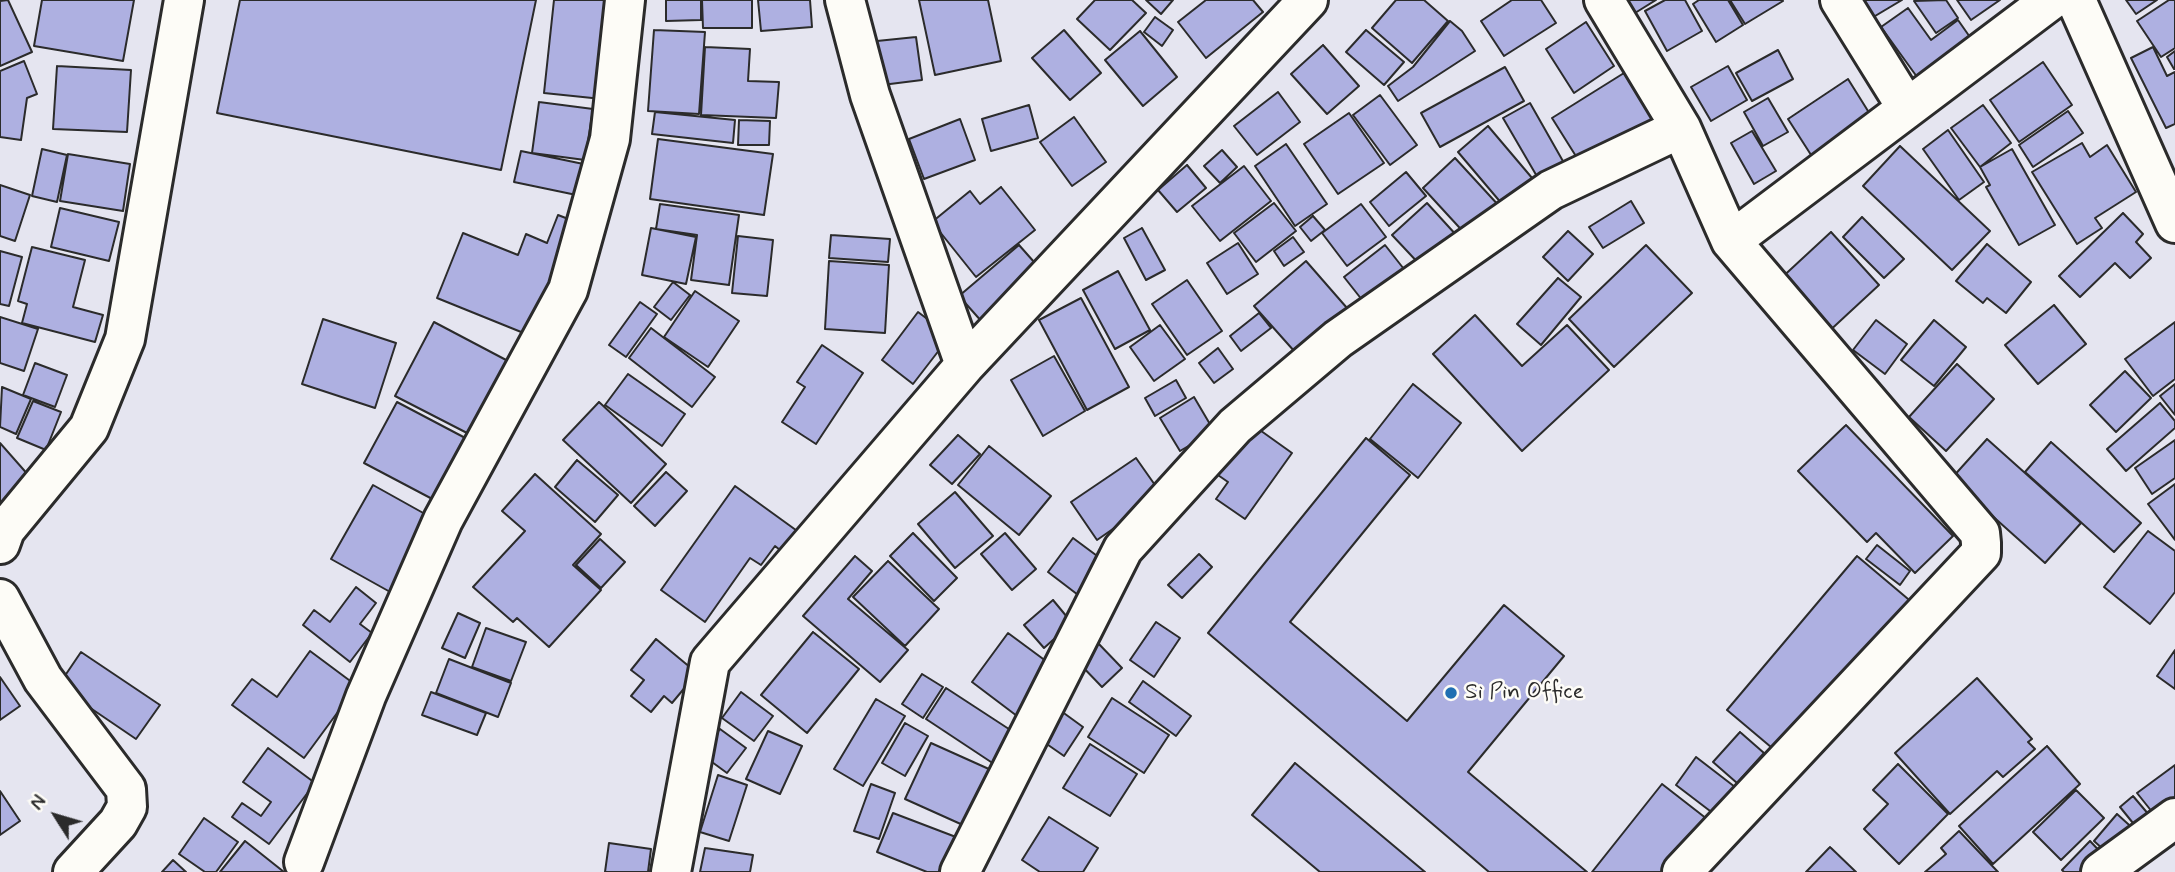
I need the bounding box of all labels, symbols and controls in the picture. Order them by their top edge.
place label: Si Pin Office [1465,679,1584,707]
marker: Si Pin Office [1443,685,1459,701]
north arrow [21,781,91,851]
text: N [25,790,53,816]

